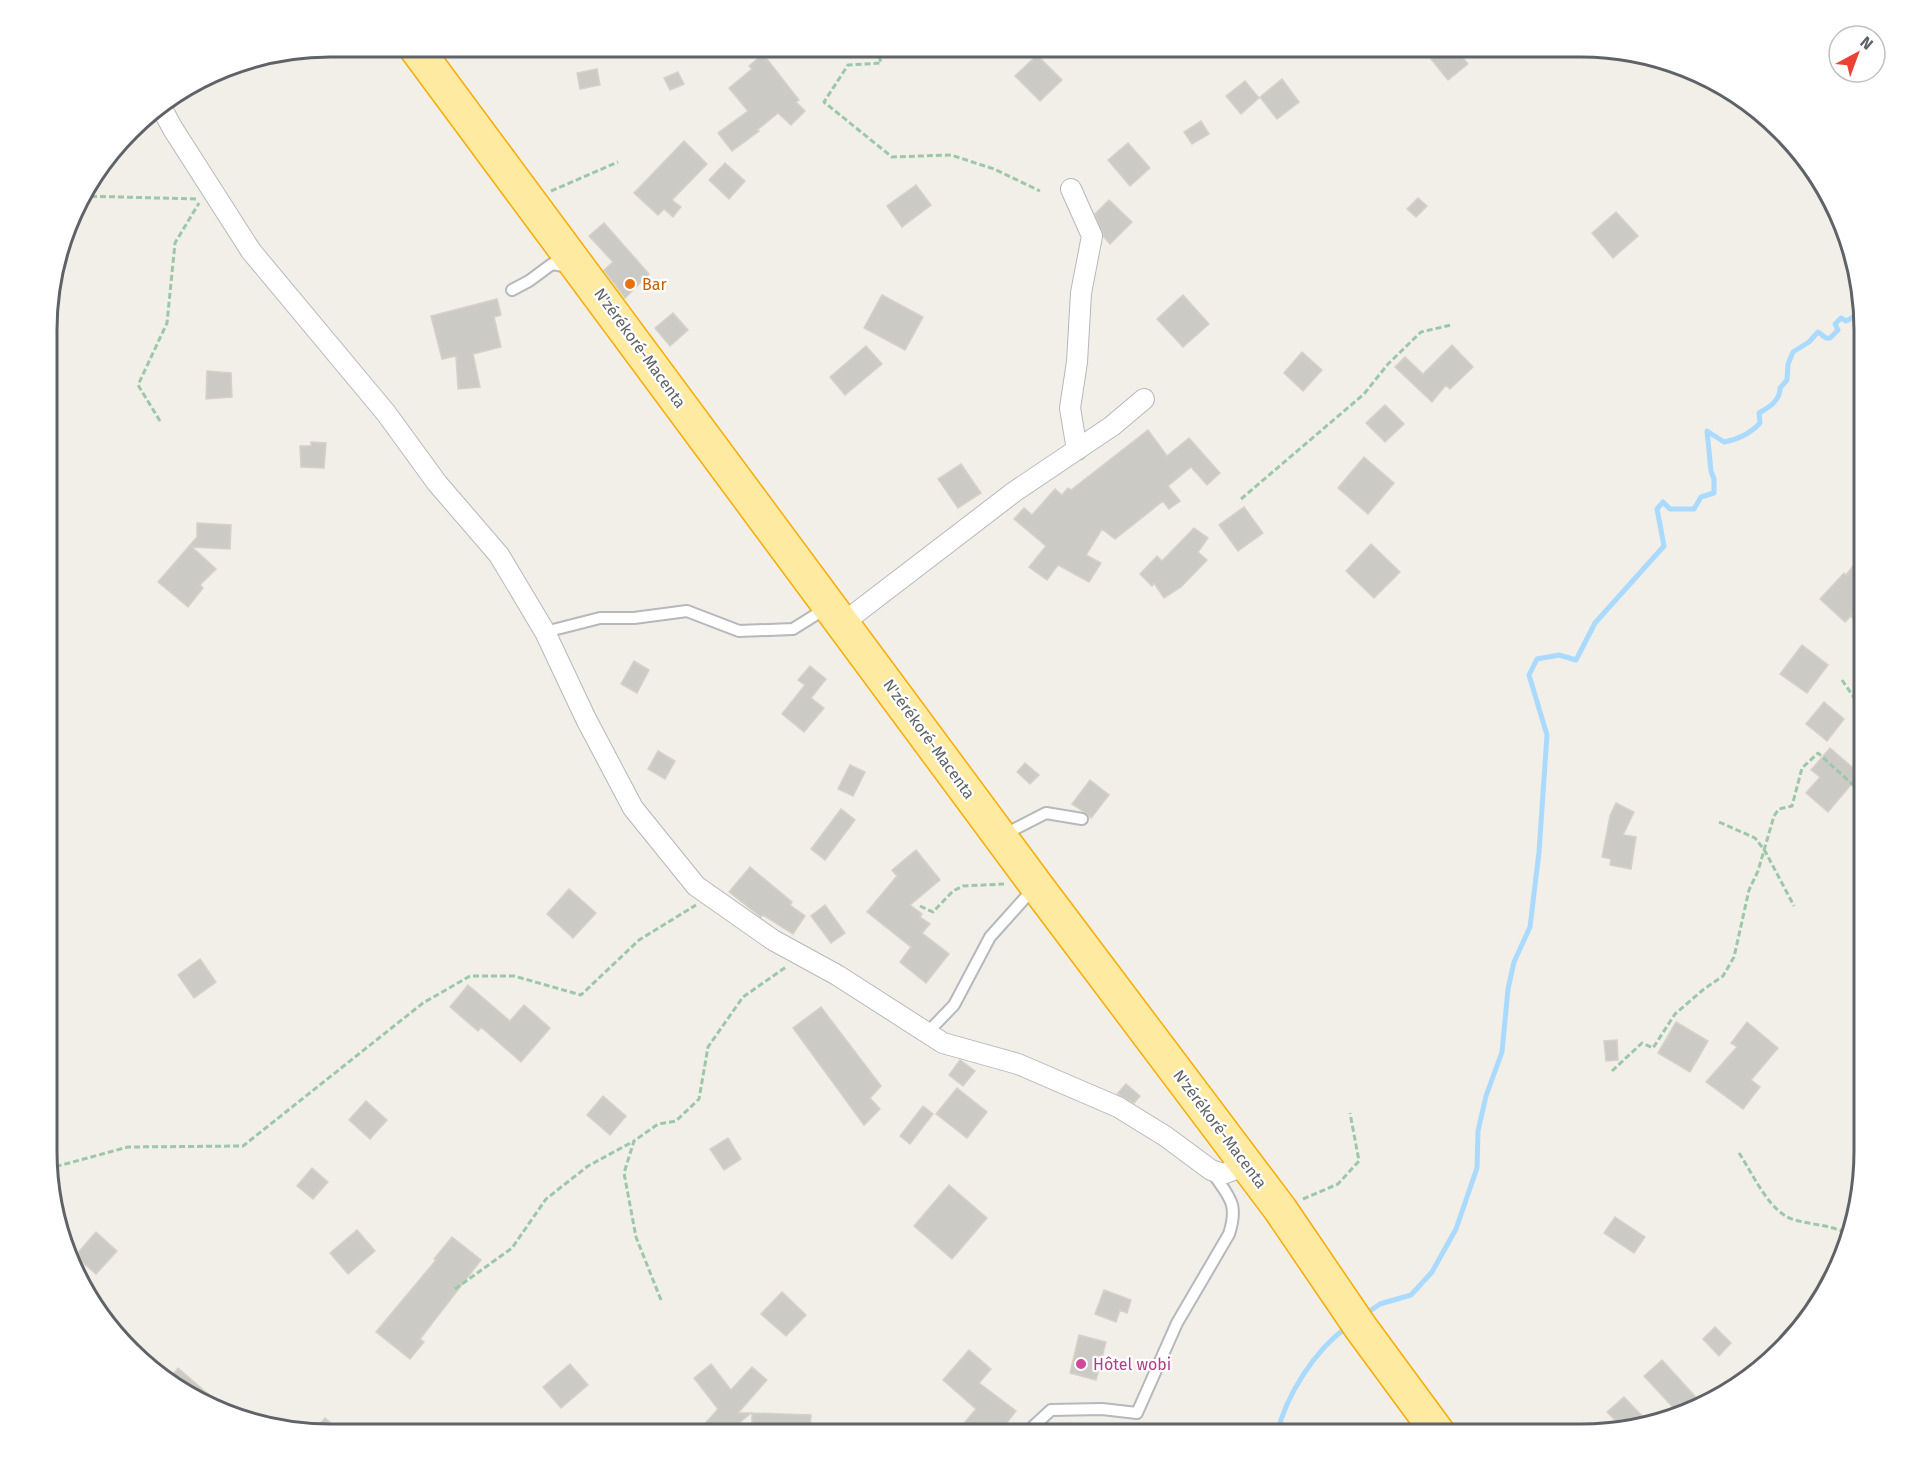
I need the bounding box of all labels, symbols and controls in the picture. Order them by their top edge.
north arrow [1827,24,1887,84]
text: N [1856,32,1877,54]
place label: Bar [642,275,667,294]
marker: Bar [623,277,637,291]
street label: N'zérékoré-Macenta [590,284,690,412]
street label: N'zérékoré-Macenta [879,675,979,803]
street label: N'zérékoré-Macenta [1169,1066,1271,1192]
place label: Hôtel wobi [1093,1355,1171,1374]
marker: Hôtel wobi [1074,1357,1088,1371]

